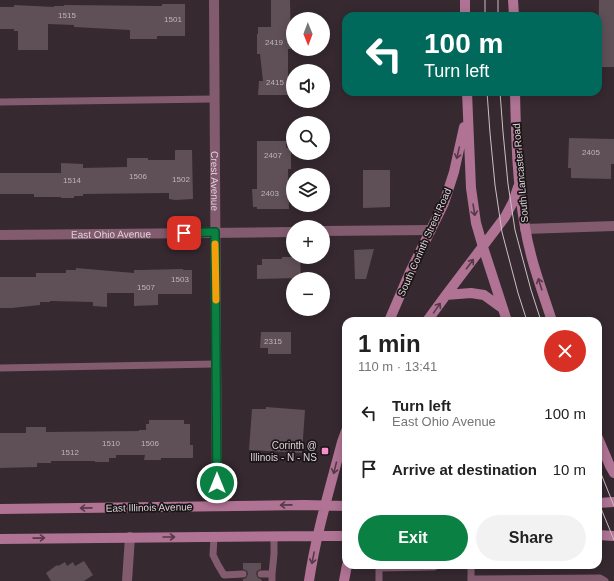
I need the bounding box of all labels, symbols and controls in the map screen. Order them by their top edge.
house number: 1515 [58,11,76,20]
north arrow [286,12,330,56]
map controls [286,12,330,316]
house number: 1501 [164,15,182,24]
icon: left [358,28,410,80]
text: 100 m [424,28,503,59]
house number: 2419 [265,38,283,47]
text: Turn left [424,61,489,81]
button: sound [286,64,330,108]
house number: 2415 [266,78,284,87]
button: search [286,116,330,160]
street label: South Lancaster Road [511,123,530,223]
one-way arrow [454,146,462,159]
house number: 2405 [582,148,600,157]
street label: Crest Avenue [209,151,220,211]
house number: 2407 [264,151,282,160]
button: layers [286,168,330,212]
house number: 1506 [129,172,147,181]
house number: 1502 [172,175,190,184]
house number: 1514 [63,176,81,185]
street label: South Corinth Street Road [396,186,453,298]
house number: 2403 [261,189,279,198]
one-way arrow [470,203,478,216]
pin [167,216,201,250]
button: + [286,220,330,264]
icon: arrive [173,222,195,244]
street label: East Ohio Avenue [71,228,151,240]
one-way arrow [465,258,474,269]
button: − [286,272,330,316]
house number: 1503 [171,275,189,284]
one-way arrow [536,278,543,291]
house number: 1507 [137,283,155,292]
one-way arrow [433,303,441,314]
text: 1 min [358,330,421,357]
button: close [544,330,586,372]
house number: 2315 [264,337,282,346]
text: 110 m · 13:41 [358,359,437,374]
text: Turn left [392,397,451,414]
icon: left [358,402,380,424]
text: 100 m [544,405,586,422]
text: East Ohio Avenue [392,414,496,429]
house number: 1510 [102,439,120,448]
house number: 1506 [141,439,159,448]
place label: Corinth @ Illinois - N - NS [250,440,317,463]
marker: Corinth @ Illinois - N - NS [320,446,330,456]
house number: 1512 [61,448,79,457]
icon: arrive [358,458,380,480]
one-way arrow [331,461,339,474]
text: Arrive at destination [392,461,537,478]
text: 10 m [553,461,586,478]
position arrow [196,462,238,504]
street label: East Illinois Avenue [106,501,193,514]
one-way arrow [280,502,293,509]
one-way arrow [80,504,93,512]
button: Exit [358,515,468,561]
button: Share [476,515,586,561]
one-way arrow [162,533,175,541]
one-way arrow [32,534,45,542]
one-way arrow [308,551,316,564]

